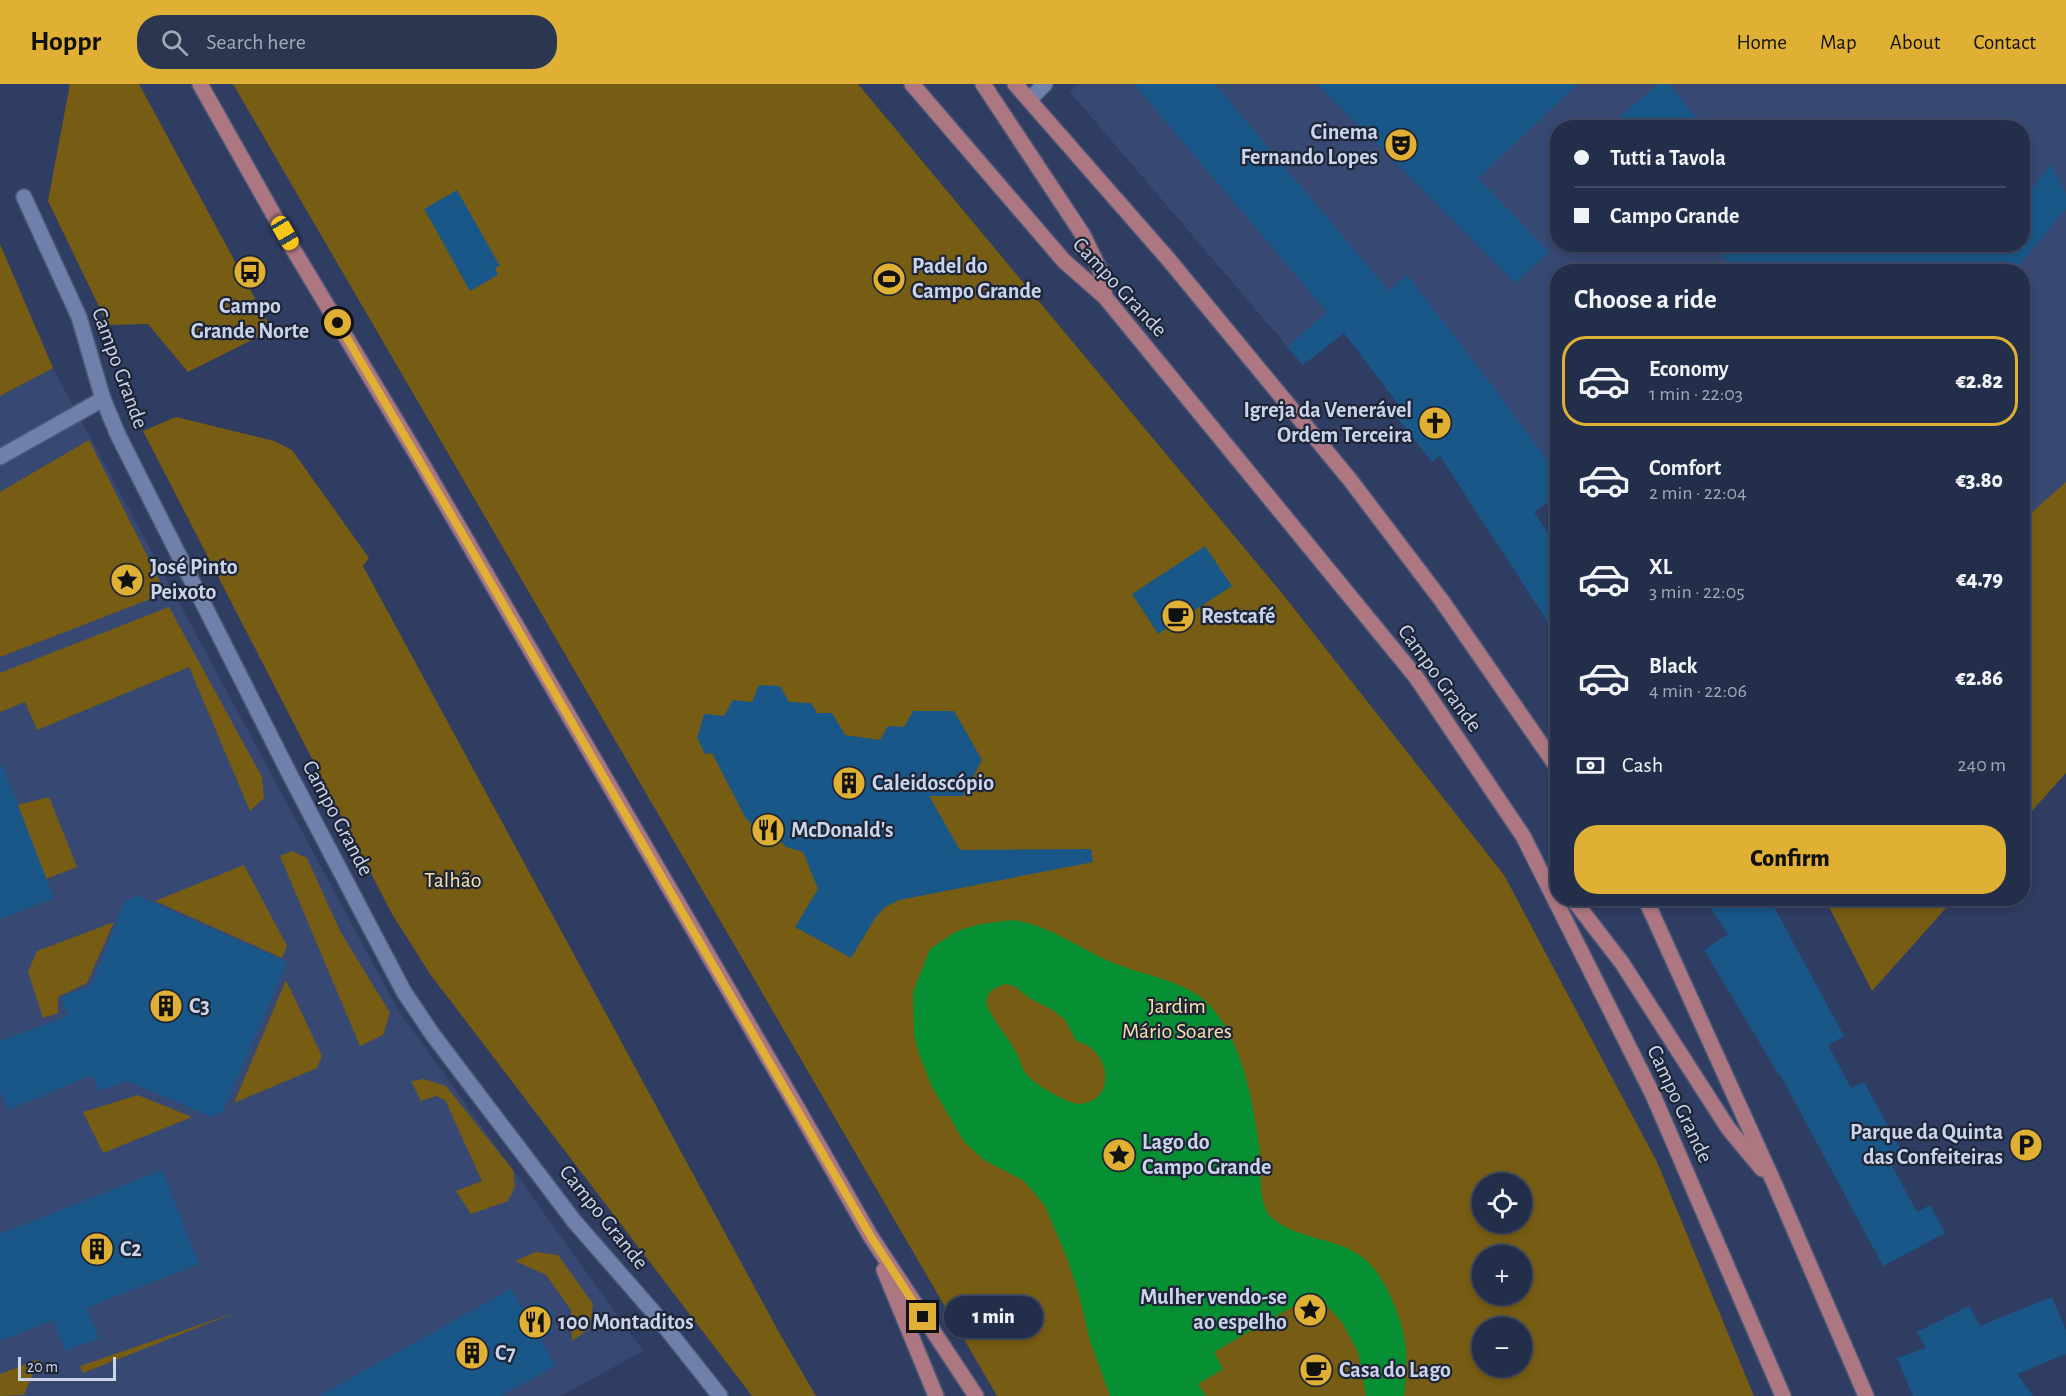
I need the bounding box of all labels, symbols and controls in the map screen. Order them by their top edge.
search box [137,15,557,69]
icon: search [158,26,191,59]
text: Hoppr [30,28,101,56]
text: Search here [206,31,306,53]
text: Home [1736,32,1787,53]
text: Map [1820,32,1857,53]
text: About [1890,32,1940,53]
text: Contact [1973,32,2036,53]
place label: Cinema Fernando Lopes [1241,121,1378,168]
theatre icon: Cinema Fernando Lopes [1383,127,1419,163]
text: Tutti a Tavola [1610,147,1726,169]
text: Campo Grande [1610,205,1739,227]
car [268,213,302,253]
street label: Campo Grande [1069,233,1171,341]
bus stop icon: Campo Grande Norte [232,254,268,290]
place label: Padel do Campo Grande [912,255,1041,302]
sports icon: Padel do Campo Grande [871,261,907,297]
text: Choose a ride [1574,286,1717,313]
place label: Campo Grande Norte [191,295,309,342]
street label: Campo Grande [88,305,152,431]
route start [324,309,351,336]
icon: car [1577,354,1631,408]
text: Economy [1649,358,1729,380]
text: €2.82 [1956,370,2003,392]
text: 1 min · 22:03 [1649,384,1743,404]
place label: Igreja da Venerável Ordem Terceira [1244,399,1412,446]
church icon: Igreja da Venerável Ordem Terceira [1417,405,1453,441]
icon: car [1577,453,1631,507]
text: Comfort [1649,457,1721,479]
text: €3.80 [1956,469,2003,491]
text: 2 min · 22:04 [1649,483,1747,503]
icon: car [1577,552,1631,606]
place label: José Pinto Peixoto [150,556,238,603]
text: XL [1649,556,1672,578]
place icon: José Pinto Peixoto [109,562,145,598]
text: €4.79 [1956,568,2003,590]
text: 3 min · 22:05 [1649,582,1745,602]
cafe icon: Restcafé [1160,598,1196,634]
place label: Restcafé [1201,605,1275,627]
street label: Campo Grande [1394,620,1486,736]
icon: car [1577,651,1631,705]
text: Black [1649,655,1697,677]
text: €2.86 [1956,667,2003,689]
text: 4 min · 22:06 [1649,681,1747,701]
icon: cash [1574,749,1607,782]
text: Cash [1622,754,1663,776]
text: 240 m [1957,755,2006,775]
street label: Campo Grande [298,757,378,879]
building icon: Caleidoscópio [831,765,867,801]
place label: Caleidoscópio [872,772,994,794]
restaurant icon: McDonald's [750,812,786,848]
place label: McDonald's [791,819,893,841]
button: Confirm [1574,825,2006,894]
park label: Talhão [424,869,482,891]
building icon: C3 [148,988,184,1024]
place label: C3 [189,995,210,1017]
park label: Jardim Mário Soares [1122,995,1232,1042]
street label: Campo Grande [1643,1042,1717,1166]
place label: Parque da Quinta das Confeiteiras [1850,1121,2003,1168]
parking icon: Parque da Quinta das Confeiteiras [2008,1127,2044,1163]
place label: Lago do Campo Grande [1142,1131,1271,1178]
place icon: Lago do Campo Grande [1101,1137,1137,1173]
street label: Campo Grande [555,1161,653,1273]
map controls [1472,1173,1532,1377]
button: locate [1472,1173,1532,1233]
building icon: C2 [79,1231,115,1267]
place label: C2 [120,1238,142,1260]
button: + [1472,1245,1532,1305]
place label: Mulher vendo-se ao espelho [1140,1286,1287,1333]
place icon: Mulher vendo-se ao espelho [1292,1292,1328,1328]
callout: 1 min [944,1296,1043,1338]
route end [909,1303,936,1330]
restaurant icon: 100 Montaditos [517,1304,553,1340]
text: 1 min [972,1307,1015,1327]
place label: 100 Montaditos [558,1311,694,1333]
button: − [1472,1317,1532,1377]
building icon: C7 [454,1335,490,1371]
place label: C7 [495,1342,516,1364]
cafe icon: Casa do Lago [1298,1352,1334,1388]
scale bar [18,1354,116,1382]
text: 20 m [27,1359,58,1375]
place label: Casa do Lago [1339,1359,1451,1381]

